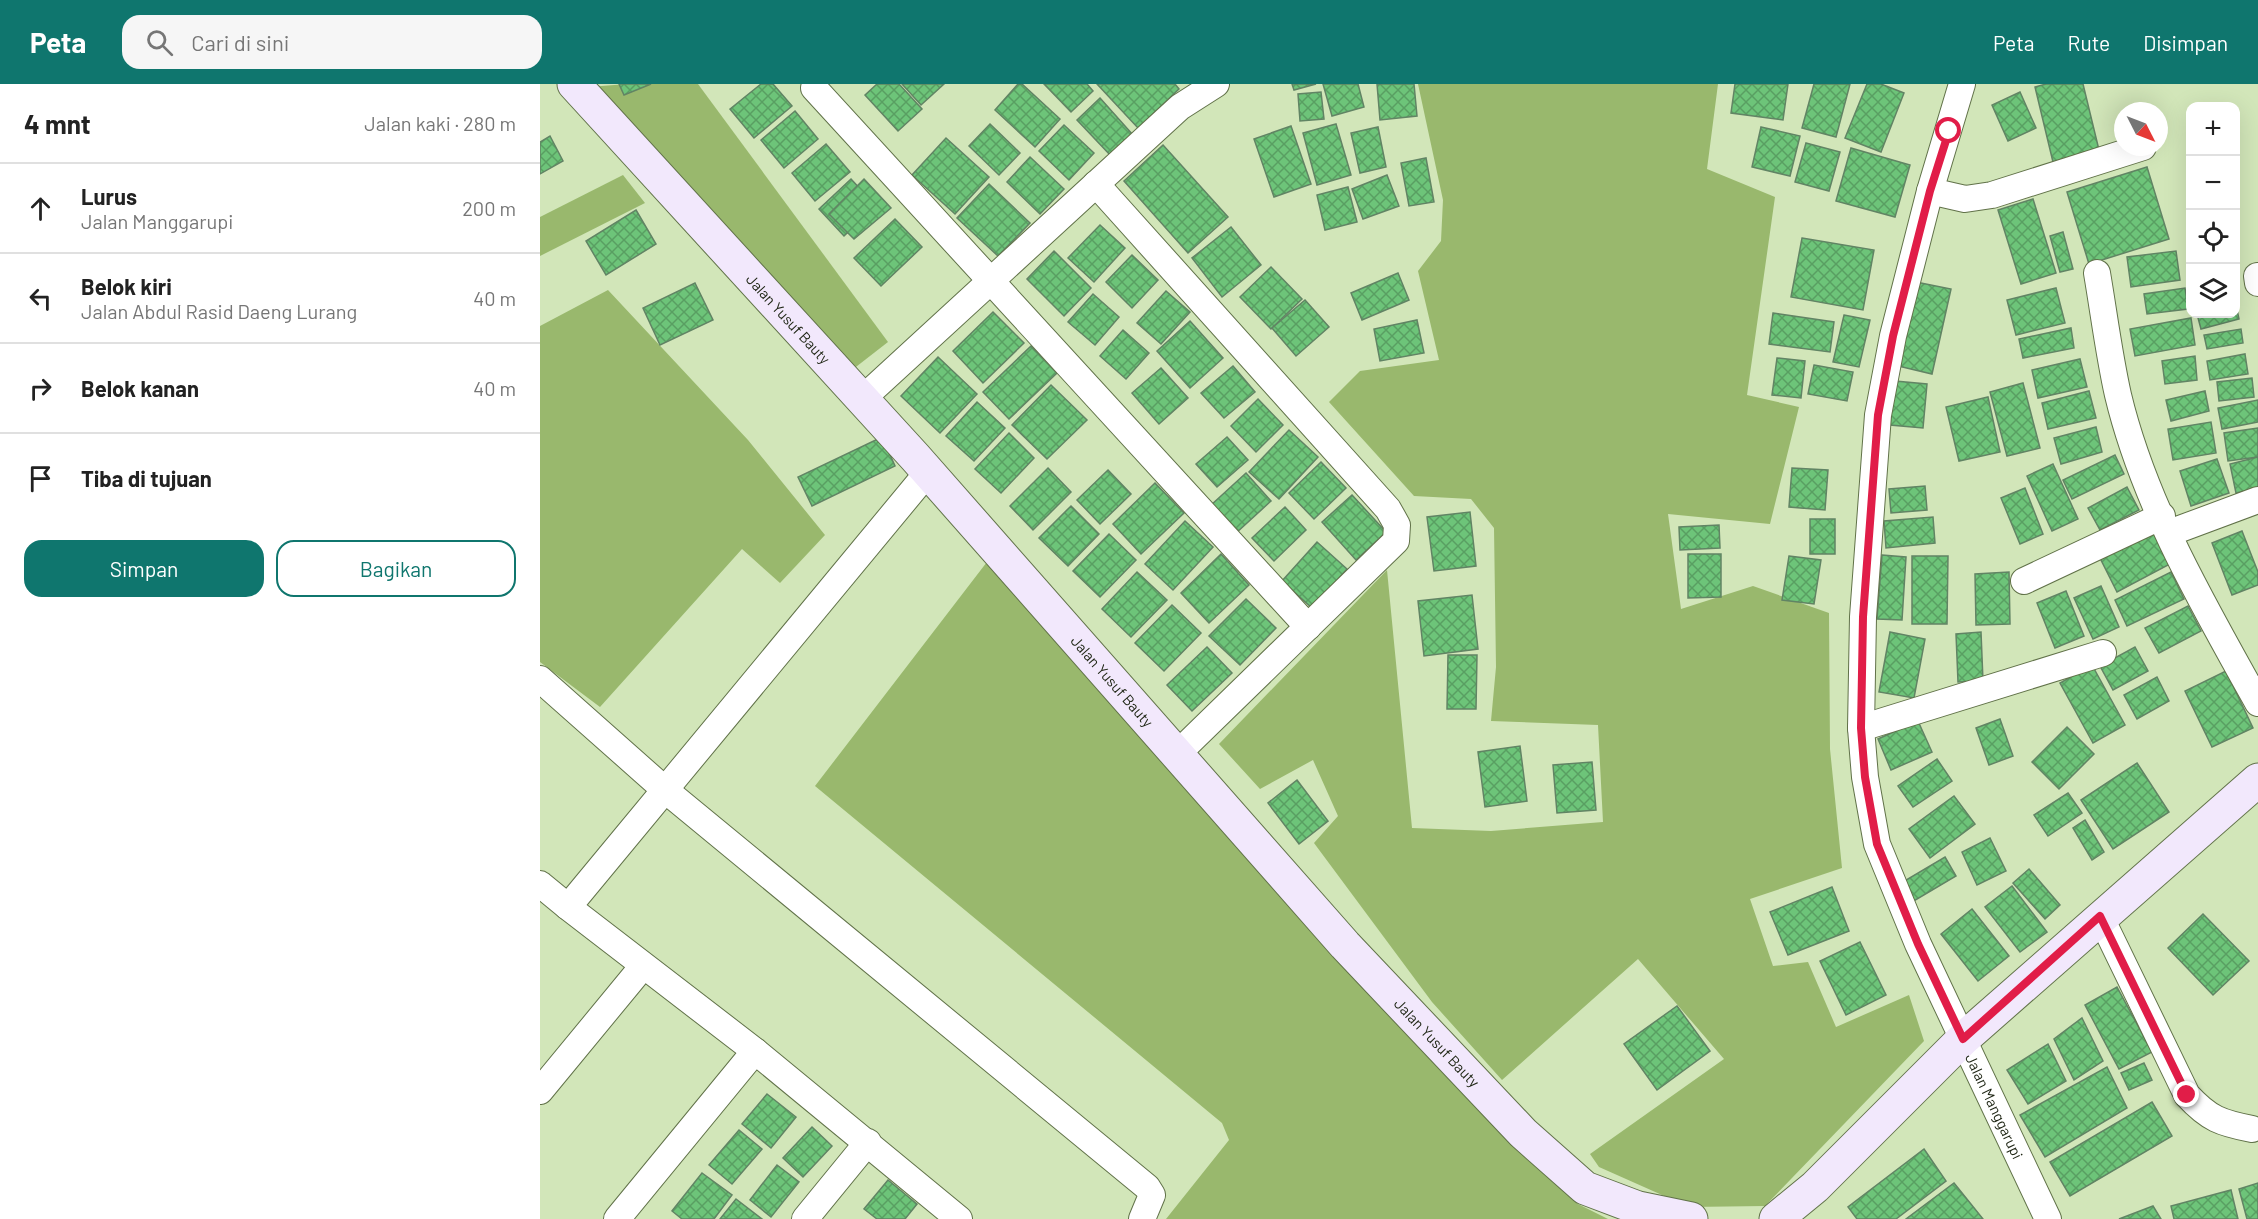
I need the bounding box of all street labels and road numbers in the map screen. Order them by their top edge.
street label: Jalan Yusuf Bauty [743,270,834,368]
street label: Jalan Yusuf Bauty [1067,632,1157,730]
street label: Jalan Yusuf Bauty [1391,994,1484,1091]
street label: Jalan Manggarupi [1962,1051,2027,1162]

